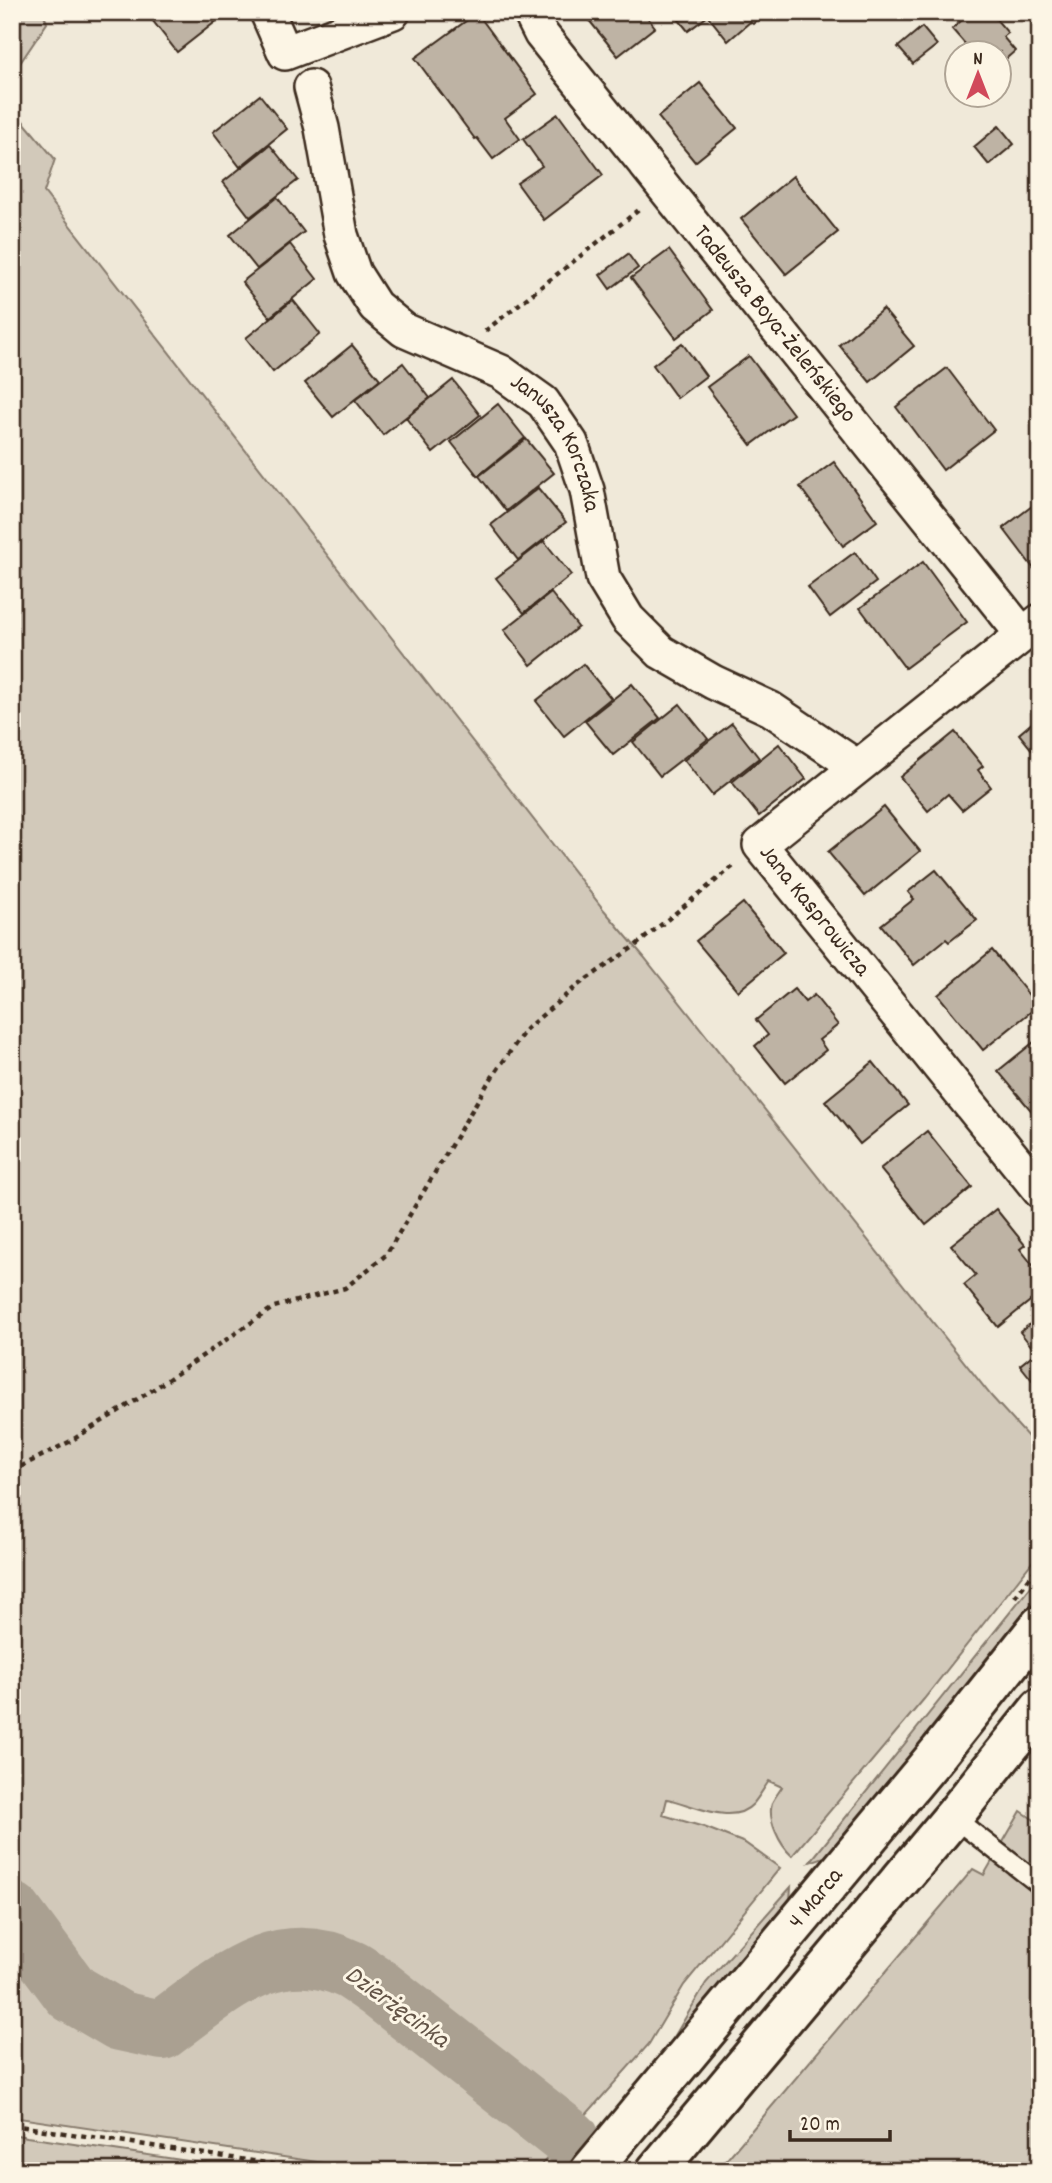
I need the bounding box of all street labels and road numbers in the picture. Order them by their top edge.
street label: Tadeusza Boya-Żeleńskiego [684,218,864,431]
street label: Janusza Korczaka [502,366,608,515]
street label: Jana Kasprowicza [750,838,878,985]
street label: 4 Marca [781,1860,853,1937]

